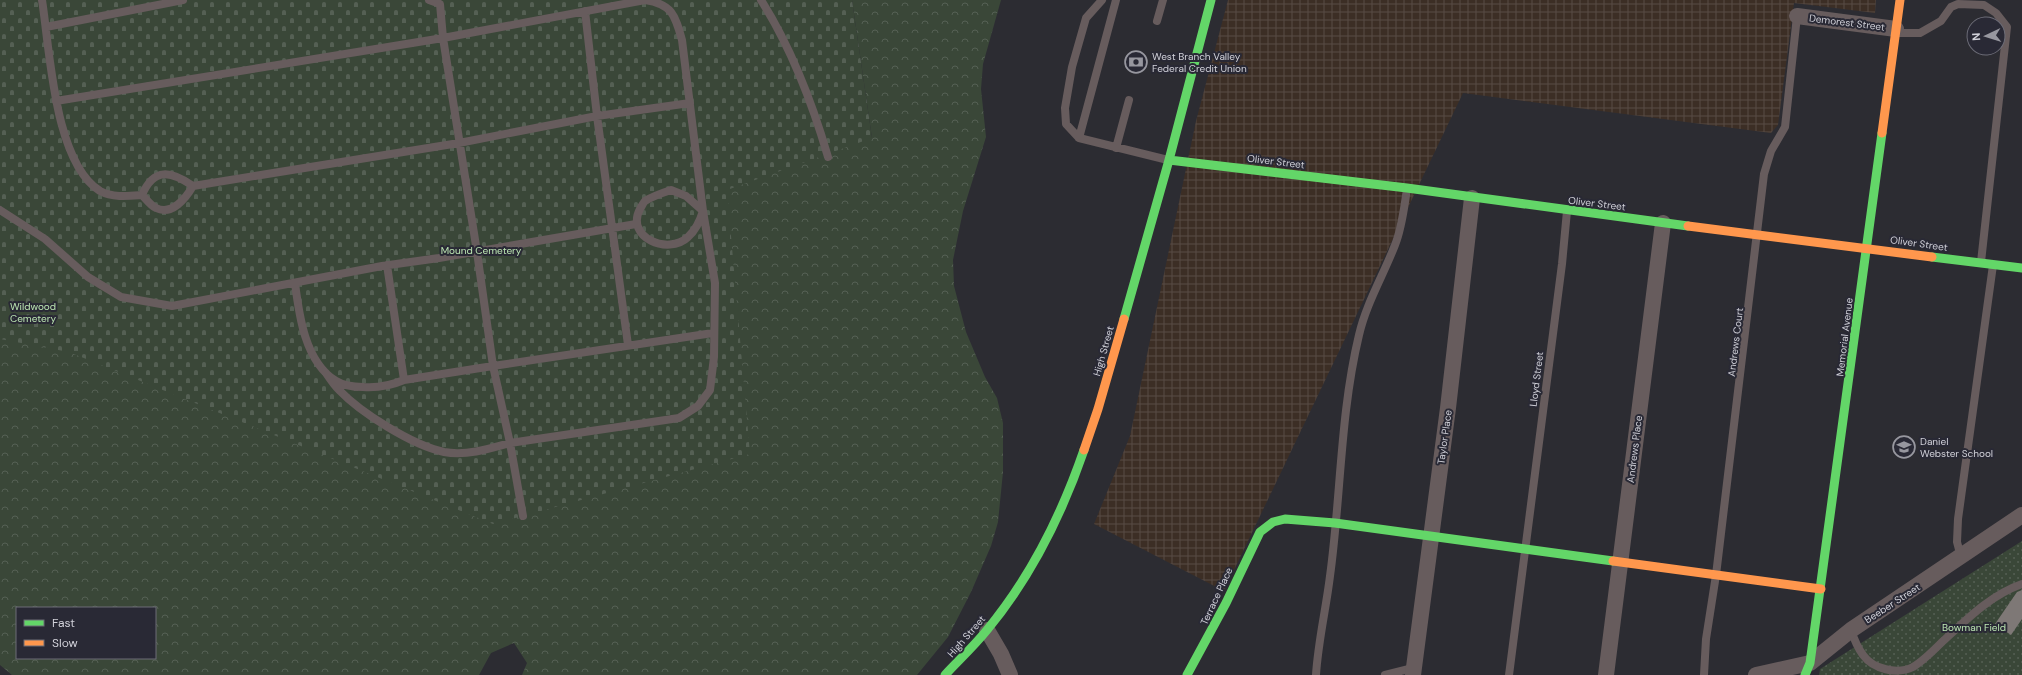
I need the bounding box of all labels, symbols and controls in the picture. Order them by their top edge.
street label: Demorest Street [1808,11,1886,34]
north arrow [1966,16,2006,56]
text: N [1969,32,1983,41]
bank icon: West Branch Valley Federal Credit Union [1123,49,1149,75]
place label: West Branch Valley Federal Credit Union [1152,50,1247,75]
street label: Oliver Street [1246,152,1305,171]
street label: Oliver Street [1567,194,1626,213]
street label: Oliver Street [1889,233,1949,254]
park label: Mound Cemetery [441,244,522,257]
street label: Memorial Avenue [1833,297,1856,377]
park label: Wildwood Cemetery [10,300,56,325]
street label: Andrews Court [1725,307,1746,377]
street label: High Street [1090,325,1117,378]
street label: Lloyd Street [1527,351,1546,407]
street label: Taylor Place [1434,409,1455,465]
street label: Andrews Place [1624,414,1645,484]
school or university icon: Daniel Webster School [1891,434,1917,460]
place label: Daniel Webster School [1920,435,1993,460]
street label: Terrace Place [1197,565,1236,627]
street label: Beeber Street [1862,580,1923,626]
legend [16,607,156,659]
street label: High Street [945,613,988,660]
text: Fast [52,615,75,631]
park label: Bowman Field [1942,621,2006,634]
text: Slow [52,635,78,651]

